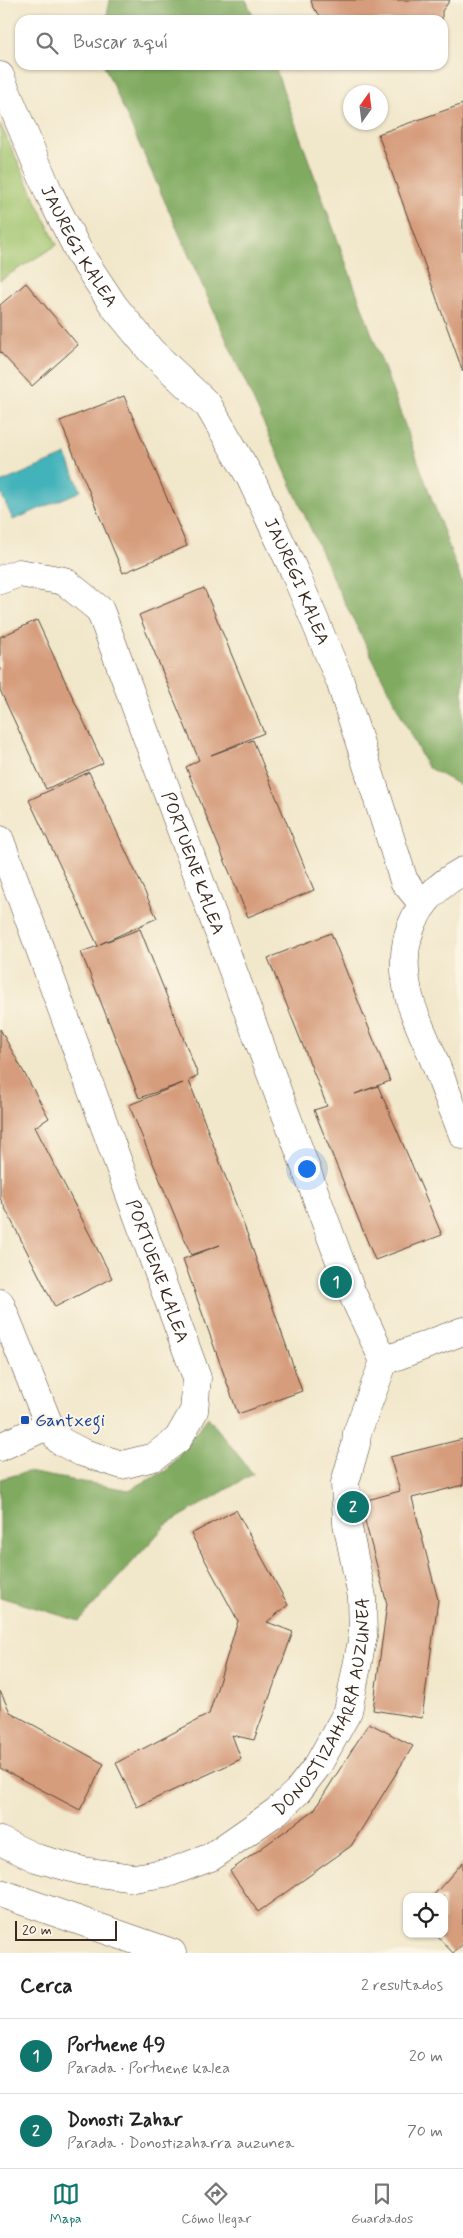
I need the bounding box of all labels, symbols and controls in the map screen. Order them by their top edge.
search box [15,15,448,70]
icon: search [33,29,61,57]
text: Buscar aquí [73,30,168,55]
north arrow [343,85,388,130]
street label: JAUREGI KALEA [34,182,123,312]
street label: JAUREGI KALEA [258,514,335,649]
street label: PORTUENE KALEA [155,789,230,938]
your location [294,1156,320,1182]
street label: PORTUENE KALEA [120,1197,194,1346]
pin: 1 [320,1263,352,1301]
place label: Gantxegi [35,1409,105,1435]
marker: Gantxegi [19,1414,31,1426]
pin: 2 [337,1488,369,1526]
street label: DONOSTIZAHARRA AUZUNEA [268,1597,377,1822]
map controls [403,1893,448,1938]
button: locate [403,1893,448,1938]
scale bar [15,1918,118,1941]
text: 20 m [22,1921,52,1939]
text: Cerca [20,1972,73,2000]
text: 2 resultados [361,1975,443,1996]
text: Portuene 49 [67,2033,165,2058]
text: 1 [32,2046,40,2067]
text: 20 m [409,2046,443,2067]
text: Parada · Portuene kalea [67,2058,230,2079]
text: Donosti Zahar [67,2108,182,2133]
text: 2 [32,2121,40,2142]
text: 70 m [407,2121,443,2142]
text: Parada · Donostizaharra auzunea [67,2133,294,2154]
tab: Mapa [50,2180,82,2228]
tab: Cómo llegar [181,2180,251,2228]
tab: Guardados [351,2180,413,2228]

